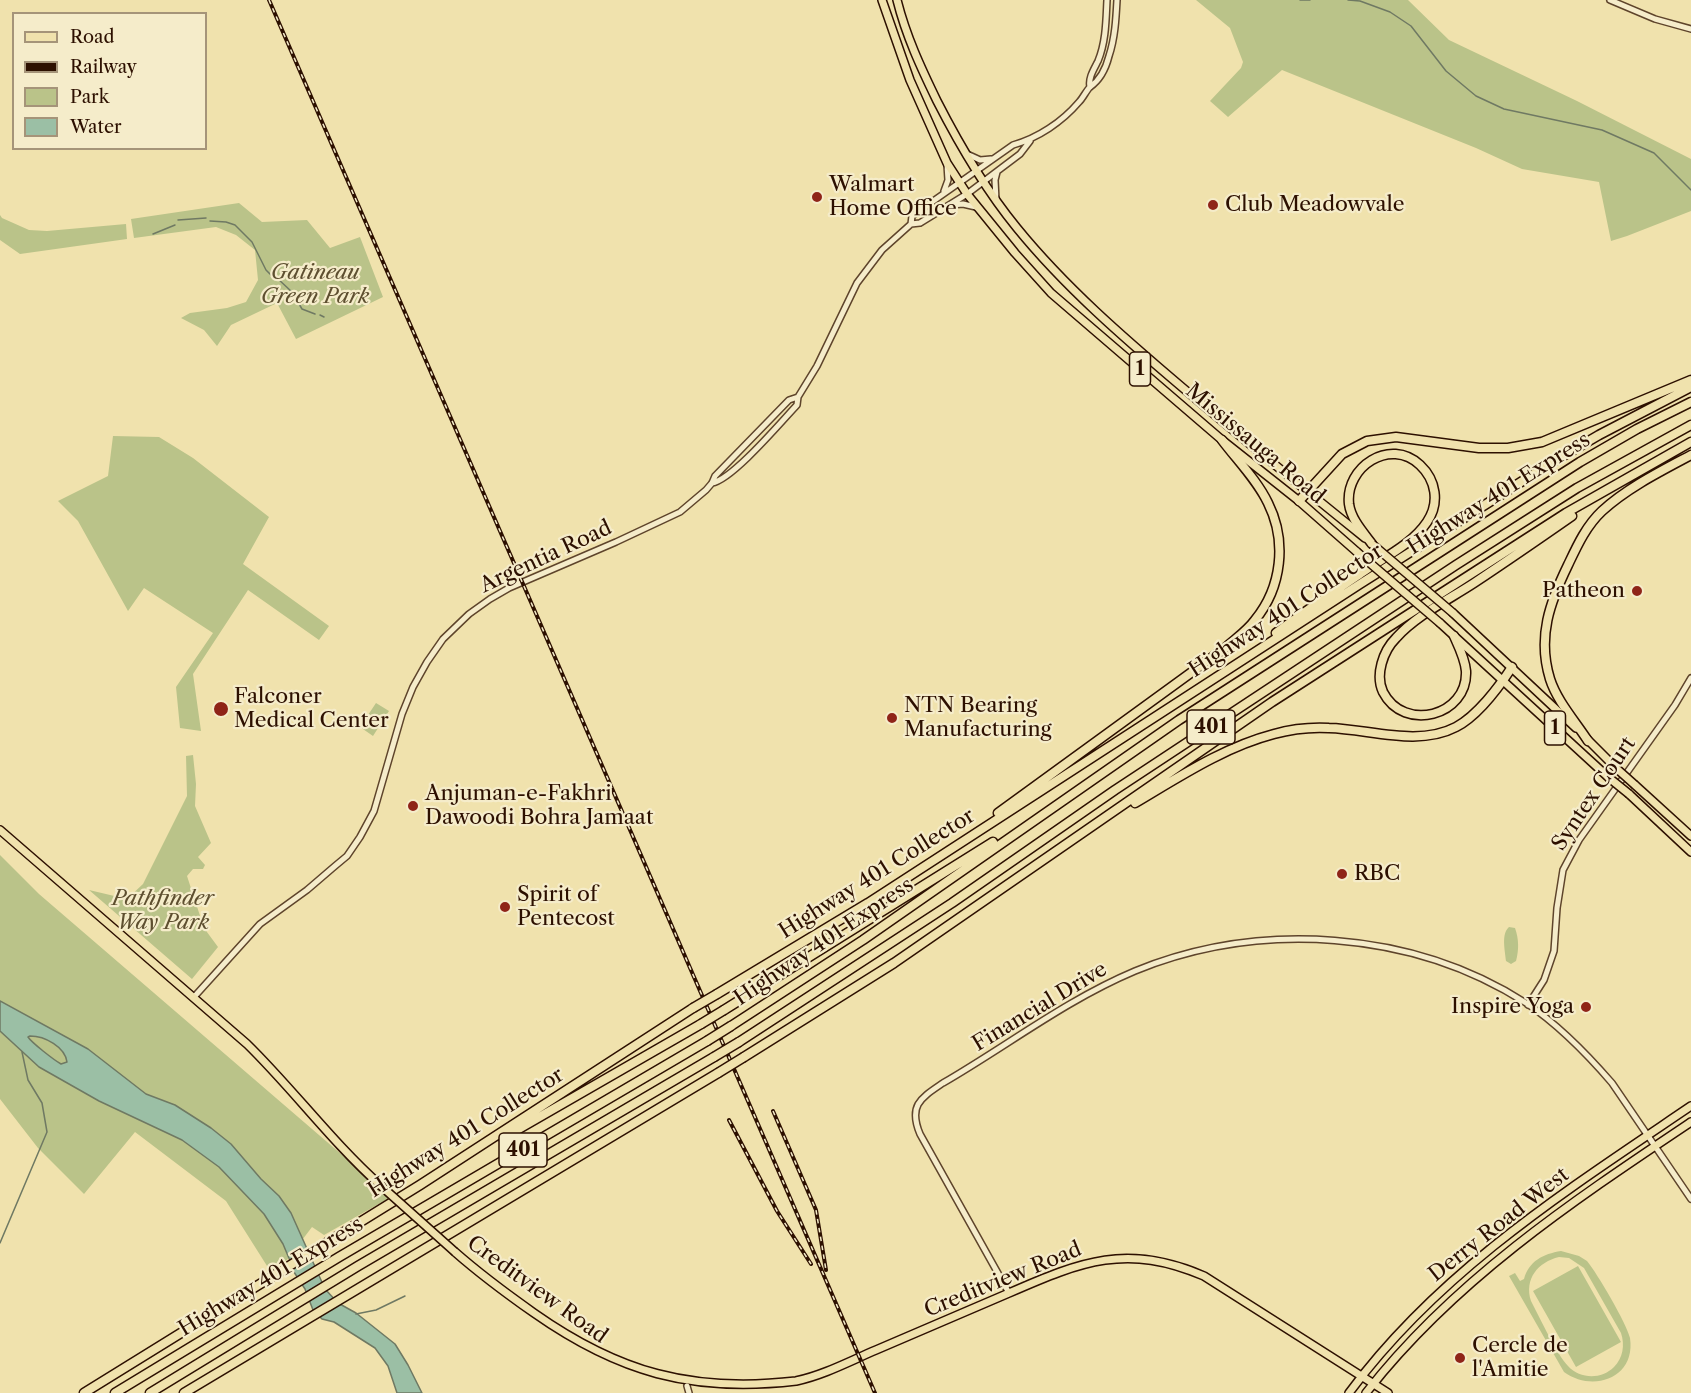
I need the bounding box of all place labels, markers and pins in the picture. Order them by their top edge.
place label: Walmart Home Office [829,172,957,222]
marker: Walmart Home Office [810,190,824,204]
place label: Club Meadowvale [1225,192,1404,218]
marker: Club Meadowvale [1206,198,1220,212]
place label: Patheon [1542,578,1625,604]
marker: Patheon [1630,584,1644,598]
place label: Falconer Medical Center [234,684,389,734]
place label: NTN Bearing Manufacturing [904,693,1052,743]
marker: Falconer Medical Center [212,700,230,718]
marker: NTN Bearing Manufacturing [885,711,899,725]
place label: Anjuman-e-Fakhri Dawoodi Bohra Jamaat [425,781,653,831]
marker: Anjuman-e-Fakhri Dawoodi Bohra Jamaat [406,799,420,813]
place label: RBC [1354,861,1400,887]
marker: RBC [1335,867,1349,881]
place label: Spirit of Pentecost [517,882,615,932]
marker: Spirit of Pentecost [498,900,512,914]
place label: Inspire Yoga [1451,994,1574,1020]
marker: Inspire Yoga [1579,1000,1593,1014]
place label: Cercle de l'Amitie [1472,1333,1568,1383]
marker: Cercle de l'Amitie [1453,1351,1467,1365]

